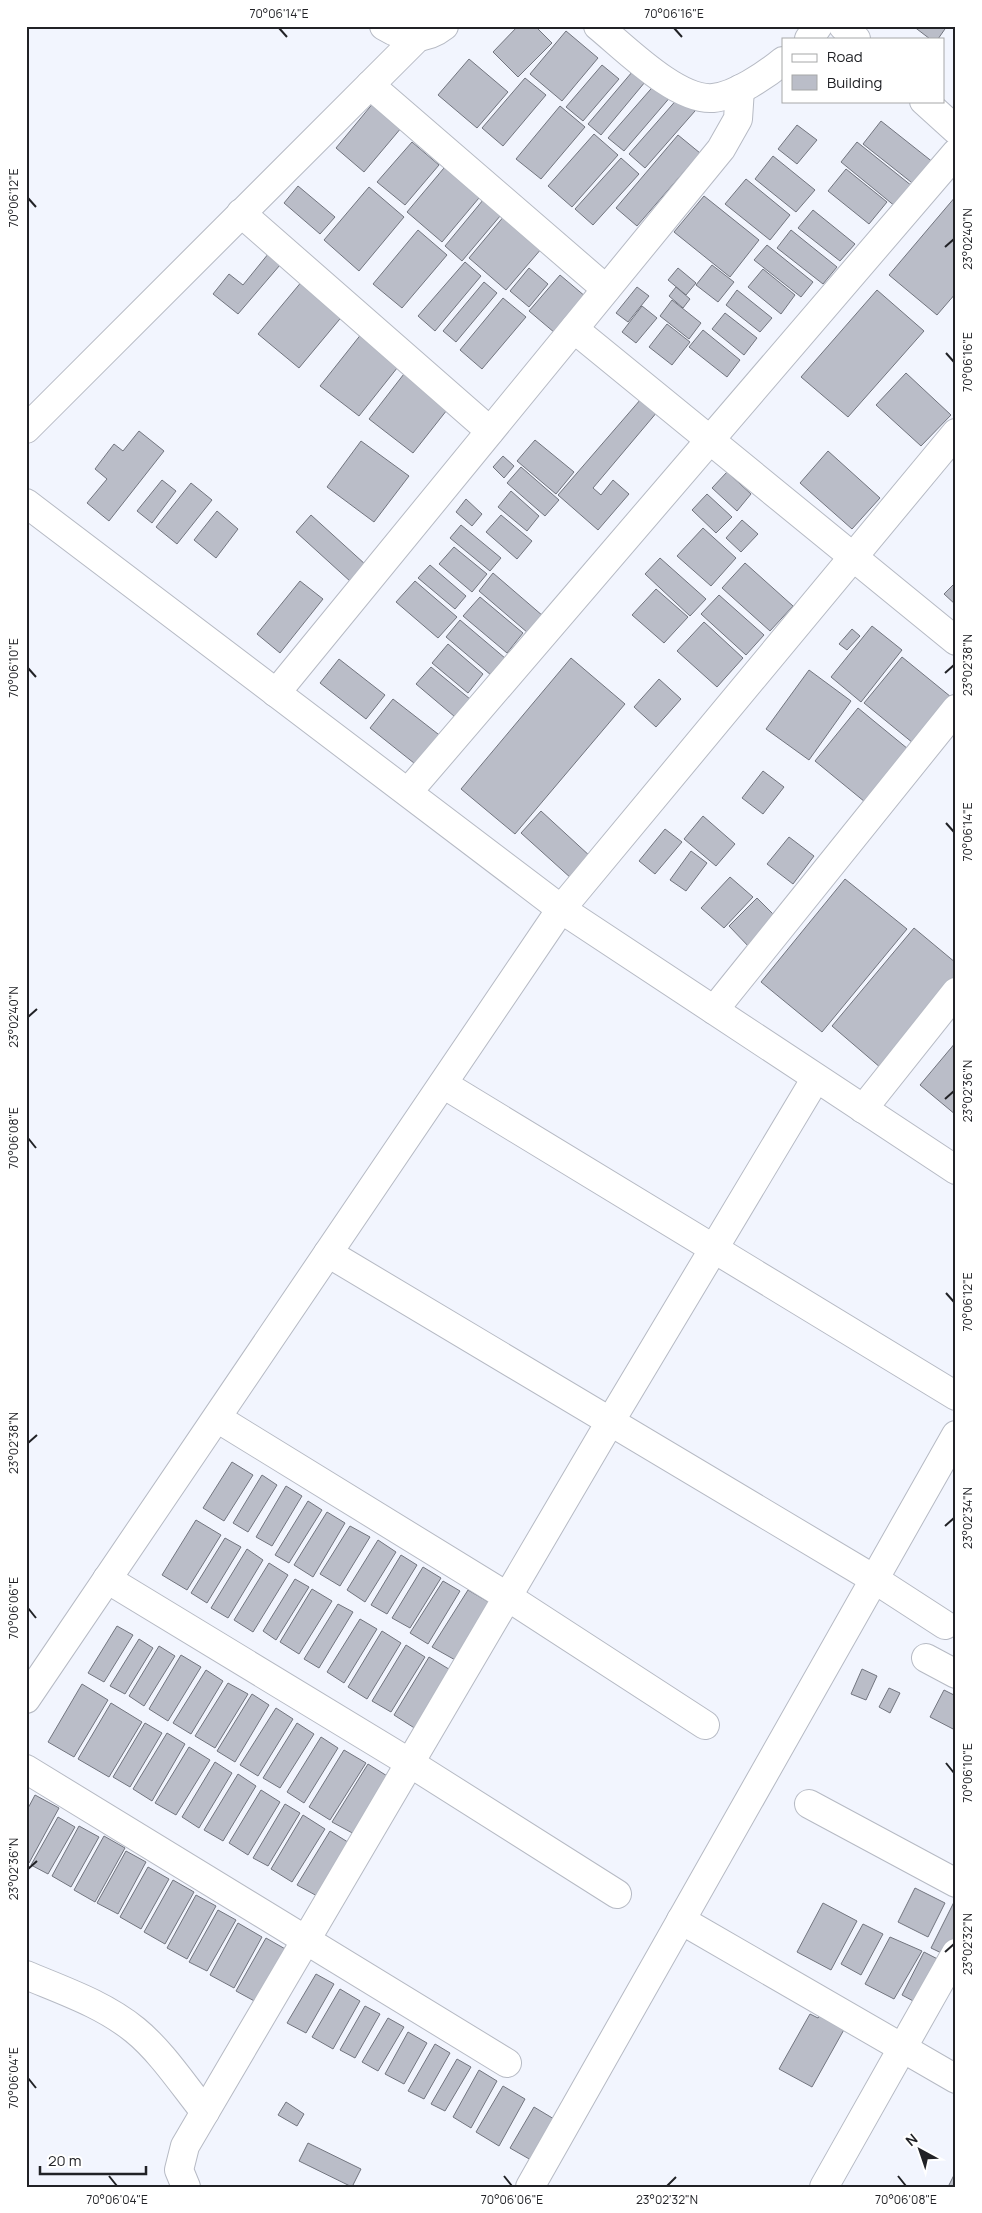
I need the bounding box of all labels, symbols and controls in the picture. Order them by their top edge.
text: 70°06'14"E [249,5,309,22]
text: 70°06'16"E [644,5,704,22]
legend [782,38,944,102]
text: Road [827,46,863,67]
text: Building [827,72,882,93]
text: 70°06'12"E [5,168,22,228]
text: 23°02'40"N [959,208,976,270]
text: 70°06'16"E [959,332,976,392]
text: 23°02'38"N [959,634,976,696]
text: 70°06'10"E [5,638,22,698]
text: 70°06'14"E [959,802,976,862]
text: 23°02'40"N [5,986,22,1048]
text: 23°02'36"N [959,1060,976,1122]
text: 70°06'08"E [5,1107,22,1169]
text: 70°06'12"E [959,1272,976,1332]
text: 23°02'38"N [5,1412,22,1474]
text: 23°02'34"N [959,1487,976,1549]
text: 70°06'06"E [5,1577,22,1639]
text: 70°06'10"E [959,1743,976,1803]
text: 23°02'36"N [5,1838,22,1900]
text: 23°02'32"N [959,1913,976,1975]
text: 70°06'04"E [5,2047,22,2109]
north arrow [894,2126,944,2176]
text: N [901,2129,921,2150]
scale bar [40,2143,146,2175]
text: 20 m [48,2150,81,2171]
text: 70°06'04"E [86,2191,148,2208]
text: 70°06'06"E [481,2191,543,2208]
text: 23°02'32"N [636,2191,698,2208]
text: 70°06'08"E [875,2191,937,2208]

